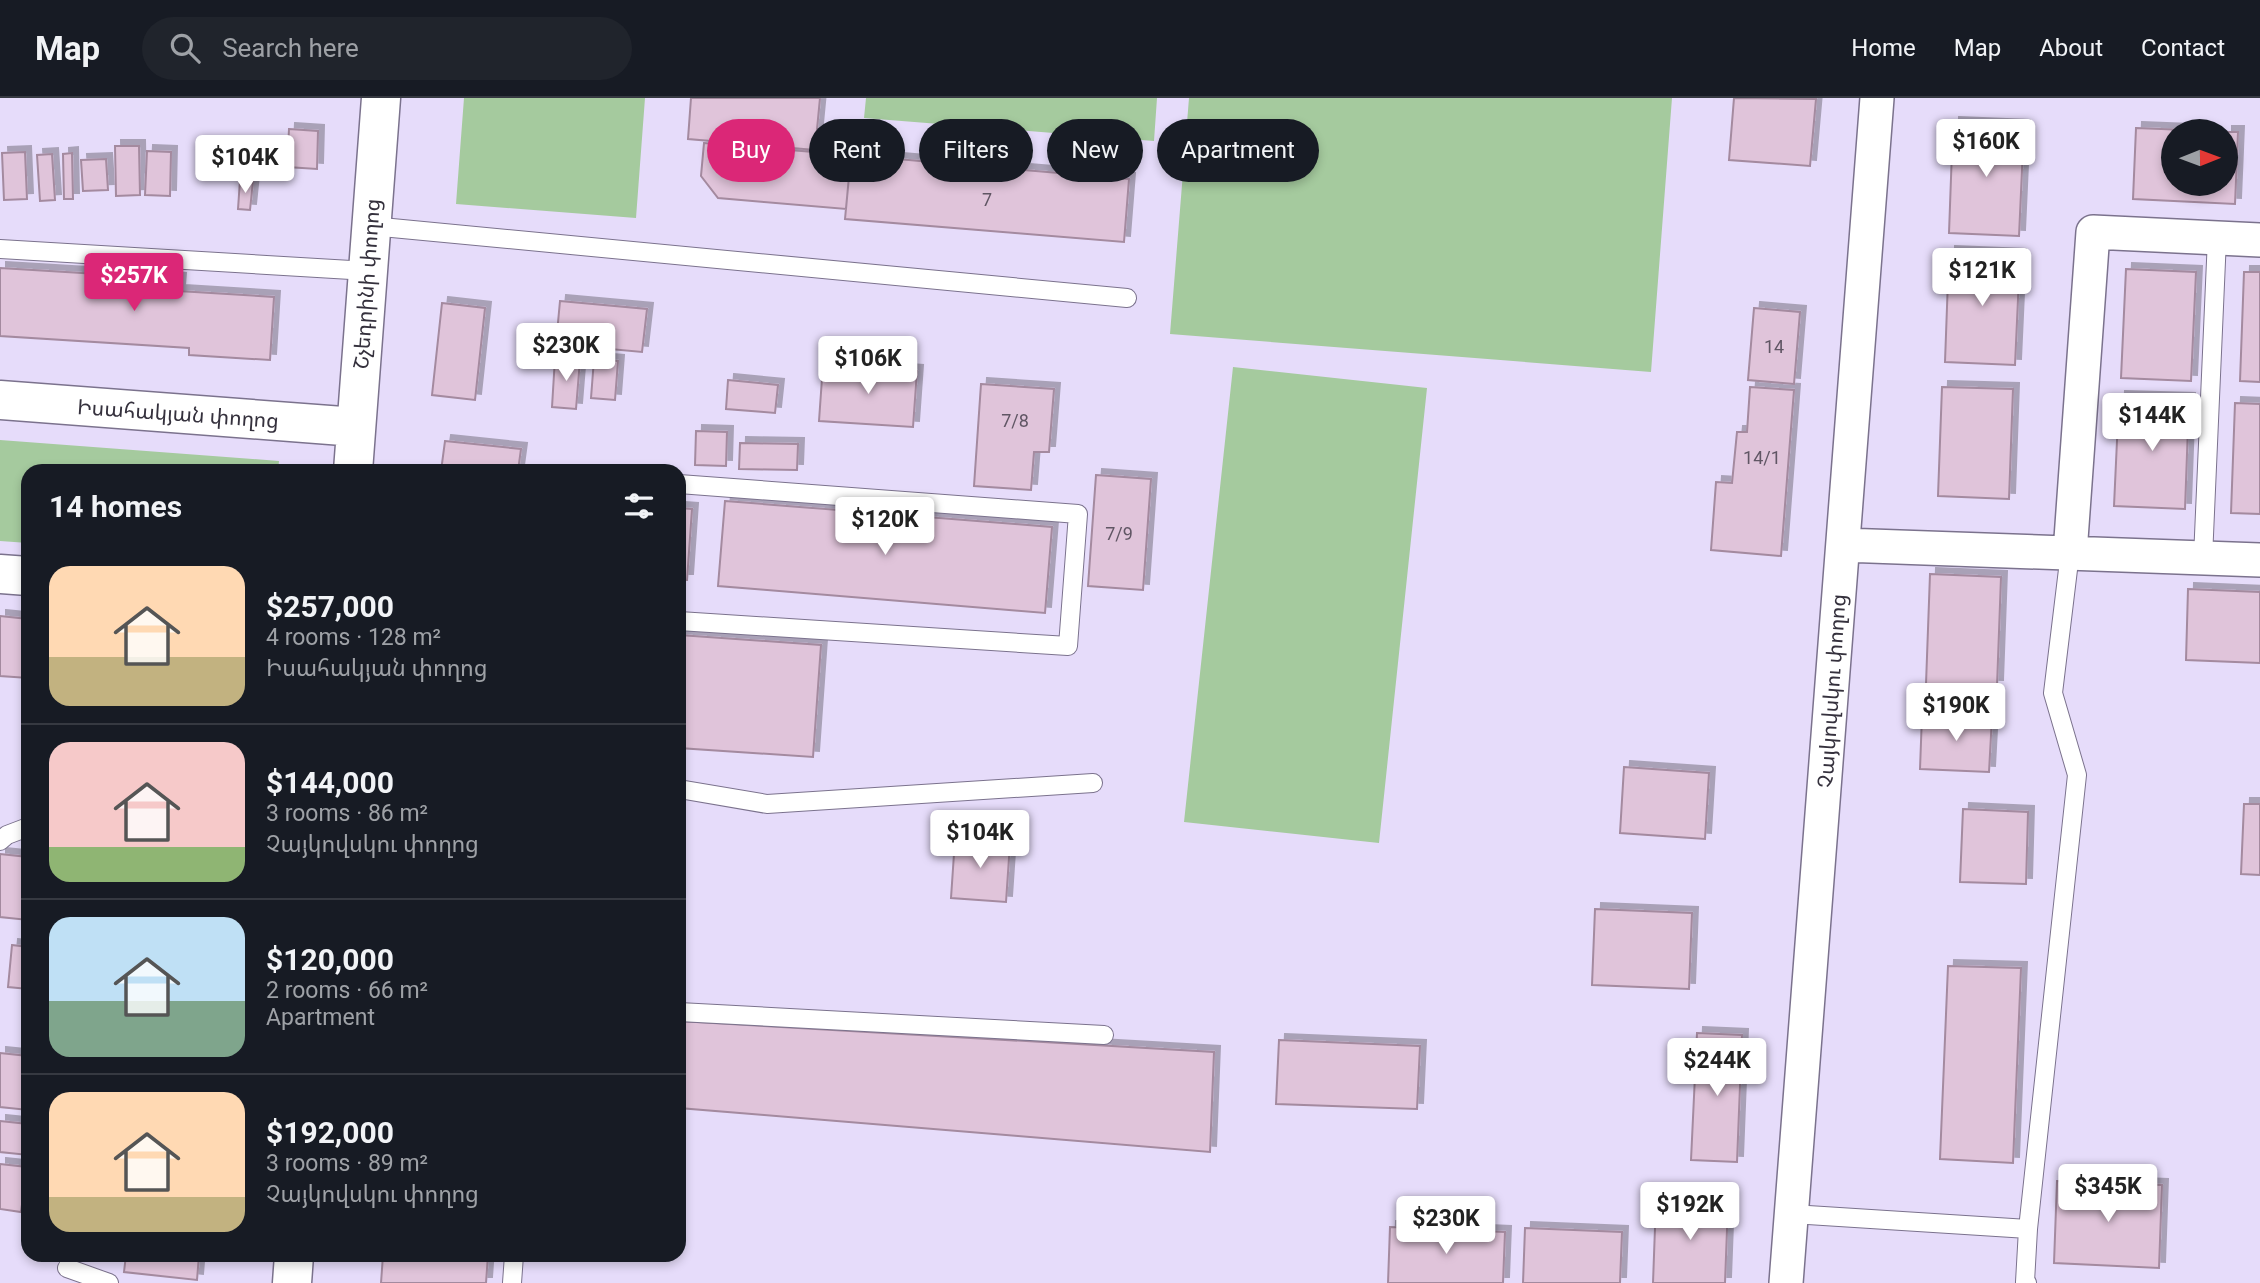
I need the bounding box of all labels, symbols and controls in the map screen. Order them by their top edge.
search box [142,17,632,80]
text: Map [35,29,100,68]
icon: search [166,29,204,67]
text: Search here [222,33,359,63]
text: Home [1851,34,1916,62]
text: Map [1954,34,2001,62]
text: About [2039,34,2103,62]
text: Contact [2141,34,2225,62]
chip: Buy [707,119,795,182]
chip: Rent [809,119,905,182]
chip: Filters [919,119,1033,182]
chip: New [1047,119,1143,182]
chip: Apartment [1157,119,1319,182]
north arrow [2161,119,2238,196]
map controls [2161,119,2238,196]
pin: $160K [1937,120,2035,179]
text: $160K [1952,128,2020,155]
pin: $104K [196,136,294,195]
text: $104K [211,144,279,171]
house number: 7 [982,189,992,210]
street label: Շչեդրինի փողոց [349,198,385,370]
pin: $121K [1933,248,2031,308]
pin: $257K [85,254,183,313]
text: $121K [1948,257,2016,284]
text: $257K [100,262,168,289]
pin: $230K [517,324,615,383]
text: $230K [532,332,600,359]
pin: $106K [819,336,917,396]
house number: 14 [1764,336,1784,357]
text: $106K [834,345,902,372]
pin: $144K [2103,394,2201,453]
street label: Իսահակյան փողոց [76,395,280,433]
text: $144K [2118,402,2186,429]
house number: 7/8 [1001,410,1029,431]
house number: 14/1 [1743,447,1781,468]
icon: filters [620,487,658,525]
text: 14 homes [49,489,182,524]
pin: $120K [836,498,934,557]
text: $120K [851,506,919,533]
house number: 7/9 [1105,523,1133,544]
text: $257,000 [266,589,394,624]
street label: Չայկովսկու փողոց [1813,593,1851,789]
icon: home [105,594,189,678]
text: 4 rooms · 128 m² [266,624,441,651]
text: Իսահակյան փողոց [266,655,487,682]
pin: $190K [1907,684,2005,743]
text: $190K [1922,692,1990,719]
text: $144,000 [266,765,394,800]
icon: home [105,770,189,854]
text: 3 rooms · 86 m² [266,800,428,827]
pin: $104K [931,810,1029,870]
text: $104K [946,819,1014,846]
text: Չայկովսկու փողոց [266,831,479,858]
text: $120,000 [266,942,394,977]
icon: home [105,945,189,1029]
text: 2 rooms · 66 m² [266,977,428,1004]
text: Apartment [266,1004,375,1031]
pin: $244K [1668,1038,1766,1098]
text: $244K [1683,1047,1751,1074]
text: $192,000 [266,1115,394,1150]
icon: home [105,1120,189,1204]
text: 3 rooms · 89 m² [266,1150,428,1177]
pin: $345K [2059,1164,2157,1224]
text: $345K [2074,1173,2142,1200]
text: Չայկովսկու փողոց [266,1181,479,1208]
pin: $192K [1641,1182,1739,1242]
text: $192K [1656,1191,1724,1218]
pin: $230K [1397,1196,1495,1256]
text: $230K [1412,1205,1480,1232]

